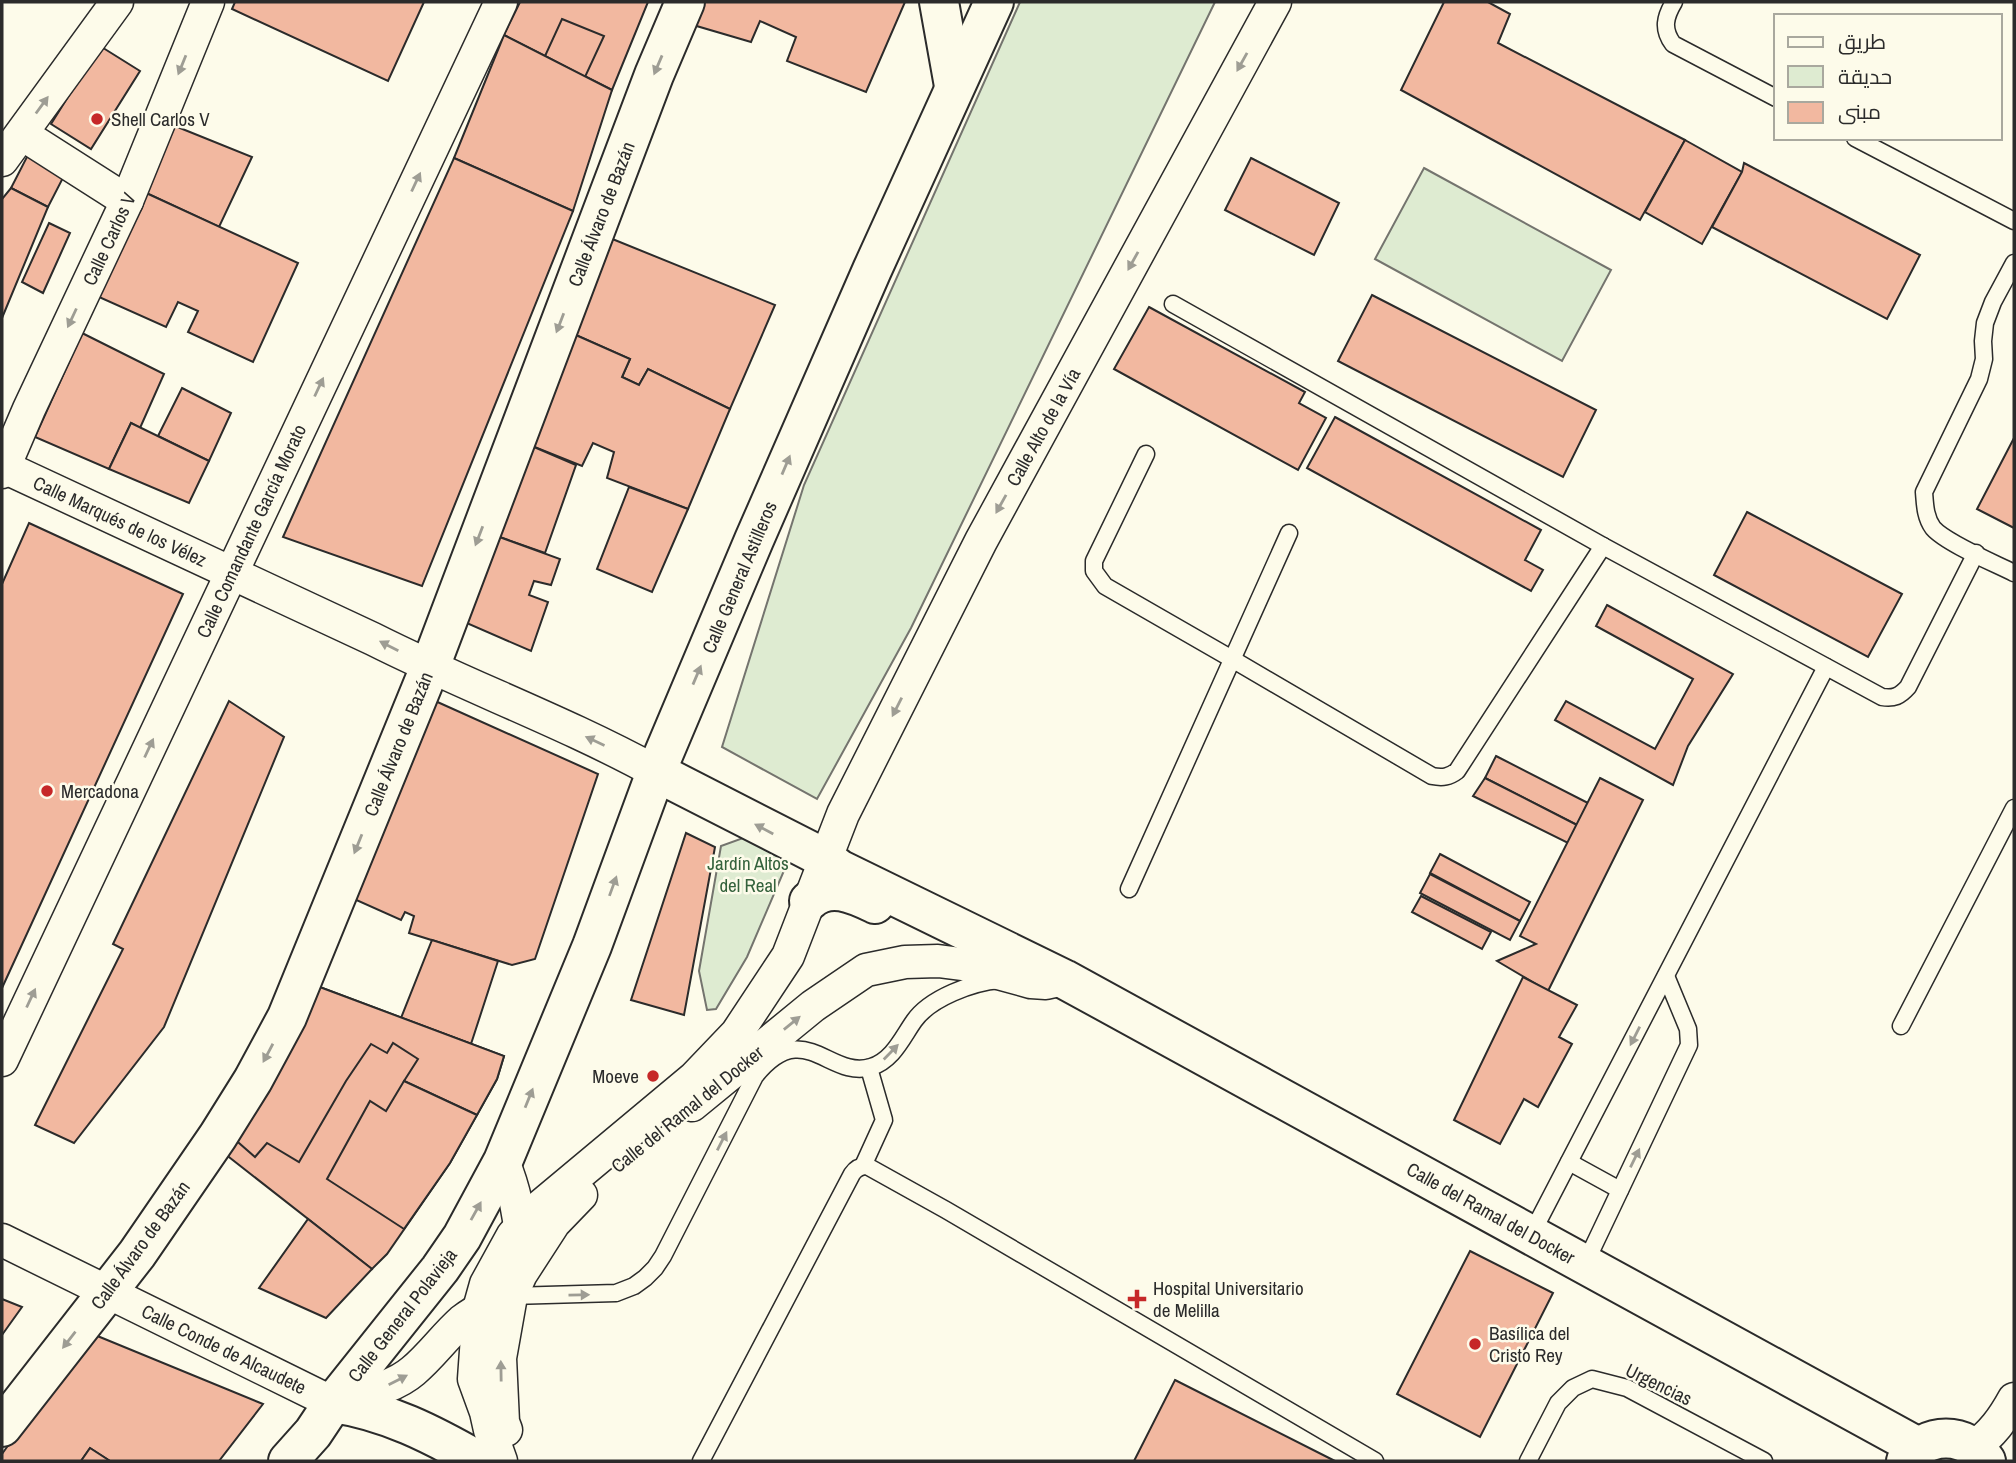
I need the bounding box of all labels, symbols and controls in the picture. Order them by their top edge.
legend [1774,14,2002,140]
text: طريق [1838,27,1886,56]
one-way arrow [1236,52,1248,71]
one-way arrow [652,54,663,75]
one-way arrow [176,55,188,75]
text: حديقة [1838,62,1892,91]
one-way arrow [35,96,49,114]
text: مبنى [1838,97,1881,126]
place label: Shell Carlos V [111,106,210,132]
marker: Shell Carlos V [89,111,105,127]
street label: Calle Álvaro de Bazán [561,138,641,290]
one-way arrow [411,171,422,192]
street label: Calle Carlos V [76,188,142,290]
one-way arrow [1128,252,1140,272]
one-way arrow [66,308,77,329]
one-way arrow [554,312,565,333]
street label: Calle Alto de la Vía [1000,363,1086,491]
one-way arrow [314,377,325,397]
street label: Calle Comandante García Morato [190,420,312,642]
one-way arrow [781,455,792,476]
street label: Calle Marqués de los Vélez [29,469,211,573]
one-way arrow [995,495,1007,514]
street label: Calle General Astilleros [695,497,783,657]
one-way arrow [473,525,484,546]
one-way arrow [379,641,399,652]
one-way arrow [692,664,703,685]
street label: Calle Álvaro de Bazán [357,668,439,820]
one-way arrow [892,697,903,717]
one-way arrow [585,736,606,747]
one-way arrow [143,738,155,758]
place label: Mercadona [61,778,139,804]
marker: Mercadona [39,783,55,799]
one-way arrow [755,823,774,835]
one-way arrow [352,834,363,855]
park label: Jardín Altos del Real [707,850,789,898]
one-way arrow [608,876,619,897]
one-way arrow [25,988,37,1008]
one-way arrow [783,1015,801,1030]
one-way arrow [1629,1026,1640,1046]
street label: Calle del Ramal del Docker [605,1039,769,1178]
one-way arrow [262,1043,274,1063]
one-way arrow [883,1044,899,1061]
place label: Moeve [592,1063,639,1089]
marker: Moeve [645,1068,661,1084]
one-way arrow [524,1087,535,1108]
one-way arrow [716,1132,728,1151]
one-way arrow [1629,1148,1640,1168]
street label: Calle del Ramal del Docker [1402,1156,1581,1271]
street label: Calle Álvaro de Bazán [84,1175,196,1315]
one-way arrow [470,1201,482,1221]
street label: Calle General Polavieja [341,1242,463,1387]
place label: Hospital Universitario de Melilla [1153,1275,1304,1323]
one-way arrow [568,1289,590,1300]
marker: Hospital Universitario de Melilla [1127,1289,1147,1309]
street label: Calle Conde de Alcaudete [137,1298,311,1400]
place label: Basílica del Cristo Rey [1489,1320,1570,1368]
one-way arrow [62,1331,77,1349]
marker: Basílica del Cristo Rey [1467,1336,1483,1352]
street label: Urgencias [1621,1357,1697,1411]
one-way arrow [495,1360,506,1382]
one-way arrow [388,1375,408,1387]

